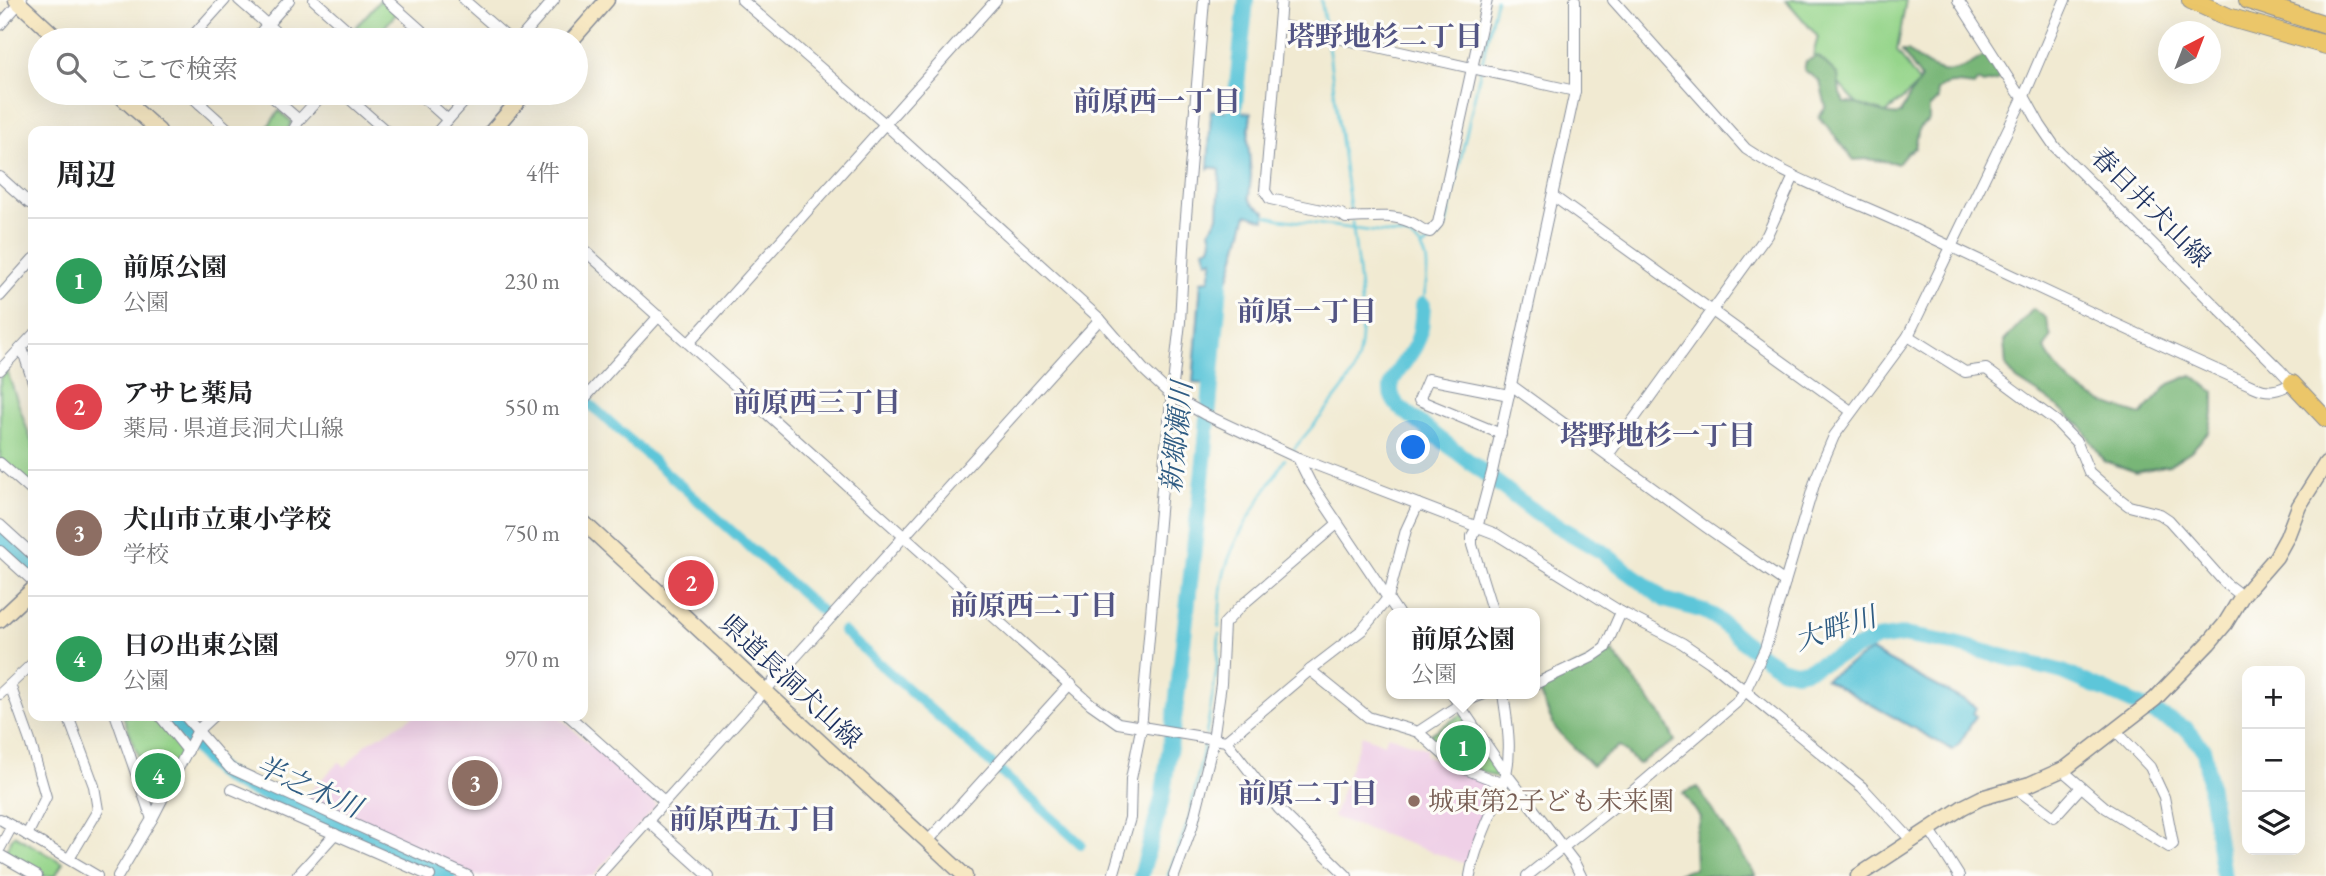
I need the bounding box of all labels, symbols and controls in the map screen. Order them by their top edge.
district label: 塔野地杉二丁目 [1287,18,1483,54]
north arrow [2158,21,2221,84]
search box [28,28,588,105]
icon: search [52,48,90,86]
text: ここで検索 [108,52,238,86]
district label: 前原西一丁目 [1073,83,1241,119]
street label: 春日井犬山線 [2084,140,2218,274]
text: 周辺 [56,155,116,194]
text: 4件 [526,158,560,188]
text: 前原公園 [123,250,227,284]
text: 1 [73,266,85,296]
text: 230 m [504,266,560,296]
text: 公園 [123,287,169,317]
district label: 前原一丁目 [1237,293,1377,329]
text: アサヒ薬局 [123,376,253,410]
water label: 新郷瀬川 [1152,376,1200,495]
district label: 前原西三丁目 [733,384,901,420]
text: 2 [73,392,85,422]
text: 550 m [504,392,560,422]
text: 薬局 · 県道長洞犬山線 [123,413,344,443]
district label: 塔野地杉一丁目 [1560,417,1756,453]
your location [1396,430,1430,464]
text: 犬山市立東小学校 [123,502,331,536]
text: 3 [73,518,85,548]
text: 750 m [504,518,560,548]
text: 学校 [123,539,169,569]
pin: 2 [668,557,714,609]
district label: 前原西二丁目 [950,587,1118,623]
water label: 大畔川 [1789,597,1883,658]
street label: 県道長洞犬山線 [713,606,869,756]
popup [1386,608,1540,699]
text: 前原公園 [1411,622,1515,656]
text: 日の出東公園 [123,628,279,662]
text: 4 [73,644,85,674]
text: 970 m [504,644,560,674]
text: 公園 [1411,659,1457,689]
text: 公園 [123,665,169,695]
map controls [2242,666,2305,855]
button: + [2242,666,2305,729]
pin: 1 [1440,722,1486,774]
button: − [2242,729,2305,792]
water label: 半之木川 [251,747,370,826]
pin: 4 [135,750,181,802]
pin: 3 [452,757,498,809]
district label: 前原二丁目 [1238,775,1378,811]
place label: 城東第2子ども未来園 [1428,784,1674,818]
button: layers [2242,792,2305,855]
marker: 城東第2子ども未来園 [1406,793,1422,809]
district label: 前原西五丁目 [669,801,837,837]

